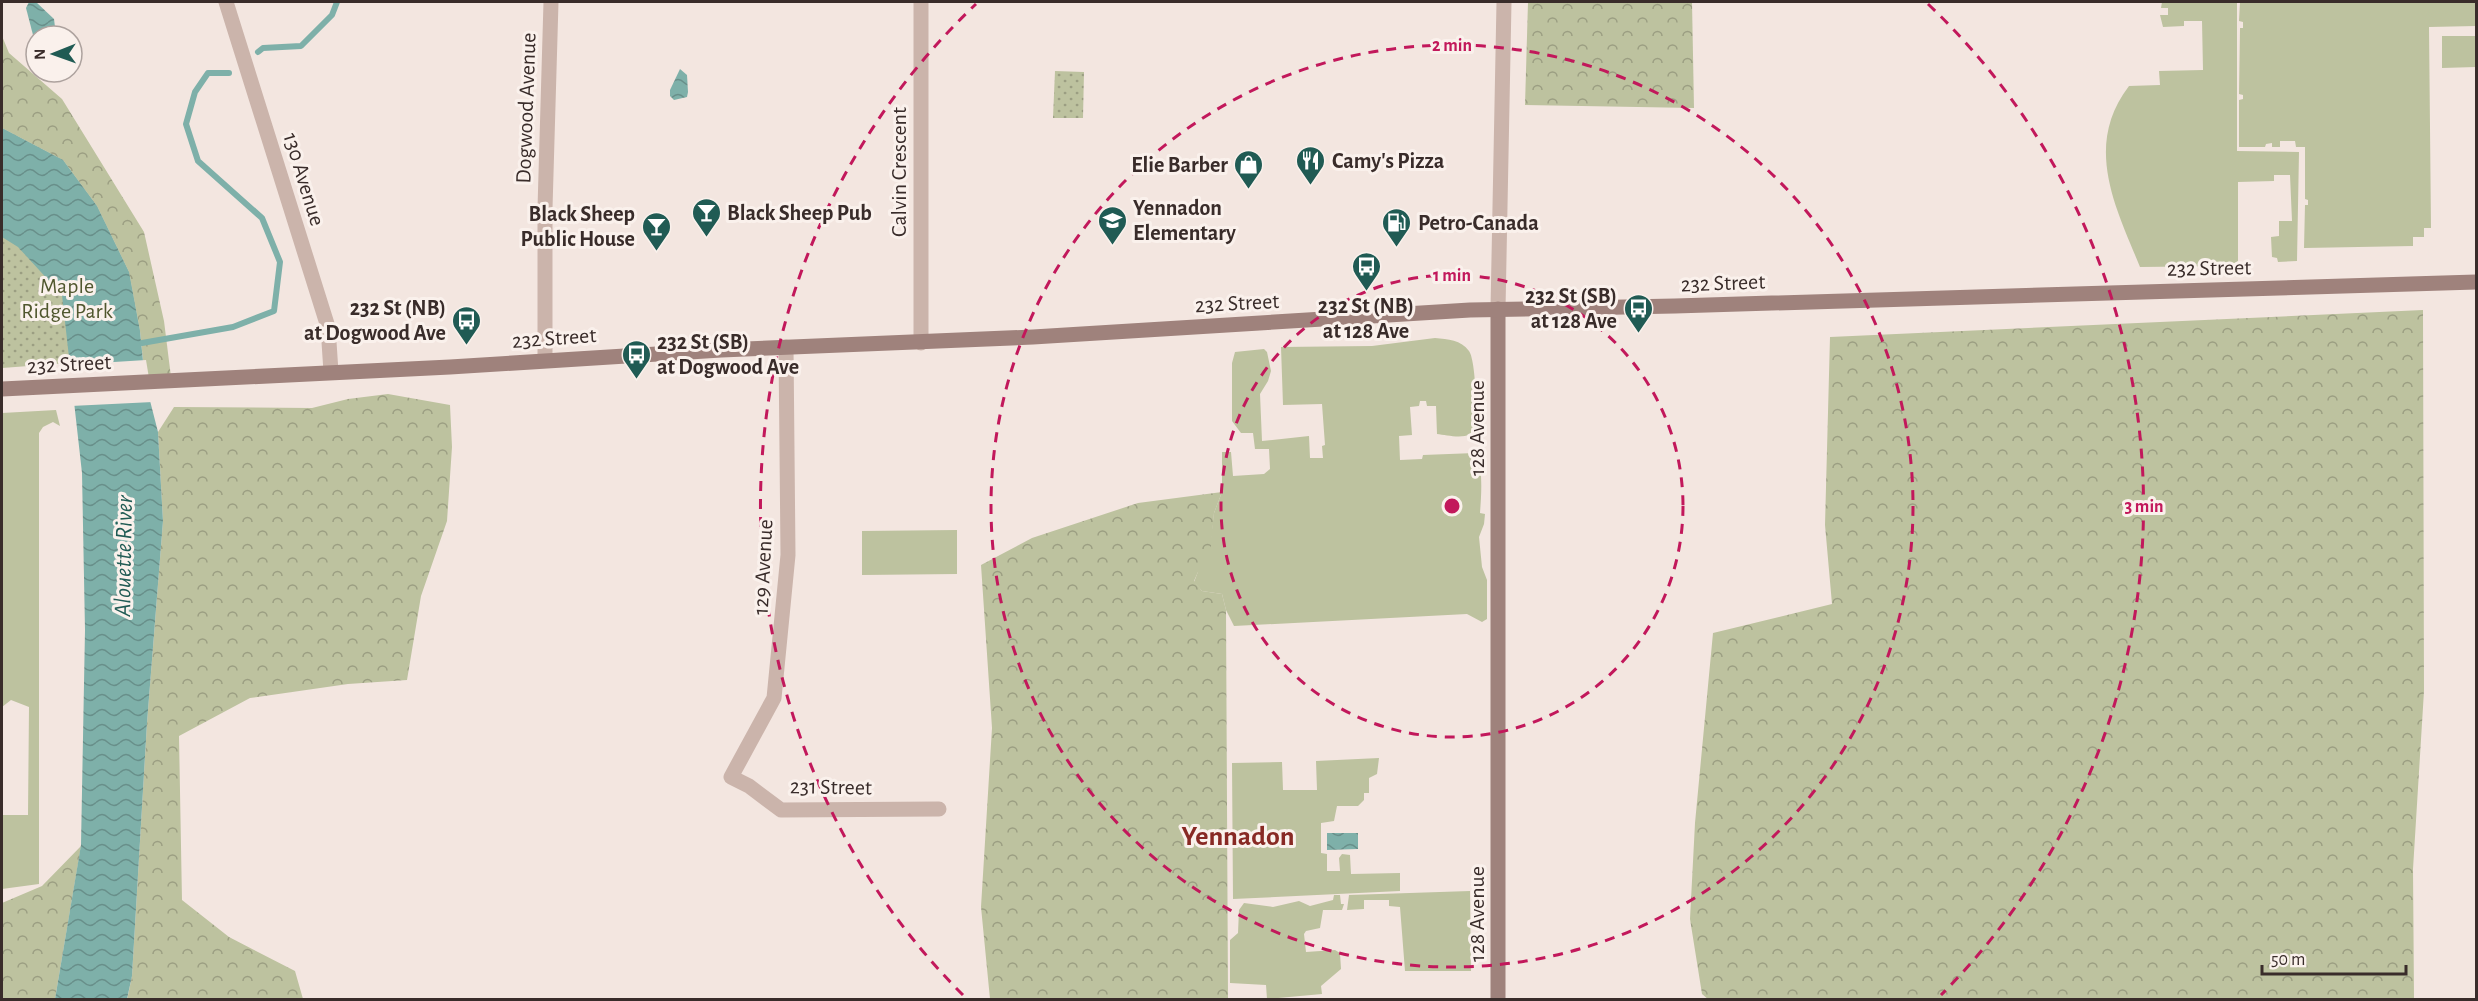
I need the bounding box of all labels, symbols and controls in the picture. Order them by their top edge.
north arrow [24,24,84,84]
street label: Dogwood Avenue [512,32,540,184]
text: 2 min [1432,37,1472,55]
text: N [32,49,48,60]
street label: Calvin Crescent [888,107,910,237]
street label: 130 Avenue [279,130,329,228]
restaurant icon: Camy's Pizza [1295,144,1327,186]
shop icon: Elie Barber [1233,148,1265,190]
place label: Camy's Pizza [1332,150,1445,173]
place label: Elie Barber [1131,154,1228,176]
bar icon: Black Sheep Pub [690,196,722,238]
place label: Yennadon Elementary [1133,197,1236,245]
place label: Black Sheep Pub [727,202,872,224]
place label: Black Sheep Public House [521,203,635,250]
school or university icon: Yennadon Elementary [1096,204,1128,246]
fuel station icon: Petro-Canada [1381,206,1413,248]
bar icon: Black Sheep Public House [640,210,672,252]
place label: Petro-Canada [1418,212,1539,234]
bus stop icon: 232 St (NB) at 128 Ave [1350,250,1382,292]
street label: 232 Street [2167,256,2251,280]
text: 1 min [1433,267,1471,285]
street label: 232 Street [1680,271,1766,295]
park label: Maple Ridge Park [21,275,113,322]
place label: 232 St (SB) at 128 Ave [1525,285,1617,332]
street label: 232 Street [1194,290,1280,316]
bus stop icon: 232 St (SB) at 128 Ave [1622,292,1654,334]
place label: 232 St (NB) at 128 Ave [1318,295,1414,342]
place label: 232 St (NB) at Dogwood Ave [304,297,446,344]
bus stop icon: 232 St (NB) at Dogwood Ave [451,304,483,346]
street label: 232 Street [511,324,597,352]
place label: 232 St (SB) at Dogwood Ave [657,331,799,378]
bus stop icon: 232 St (SB) at Dogwood Ave [620,338,652,380]
street label: 232 Street [26,351,112,377]
street label: 128 Avenue [1466,380,1488,476]
water label: Alouette River [111,494,137,618]
centre of rings [1442,496,1462,516]
text: 3 min [2124,498,2164,516]
street label: 129 Avenue [750,519,776,615]
street label: 231 Street [790,775,872,799]
district label: Yennadon [1181,823,1295,851]
street label: 128 Avenue [1466,866,1488,962]
scale bar [2262,938,2406,976]
text: 50 m [2271,951,2305,969]

